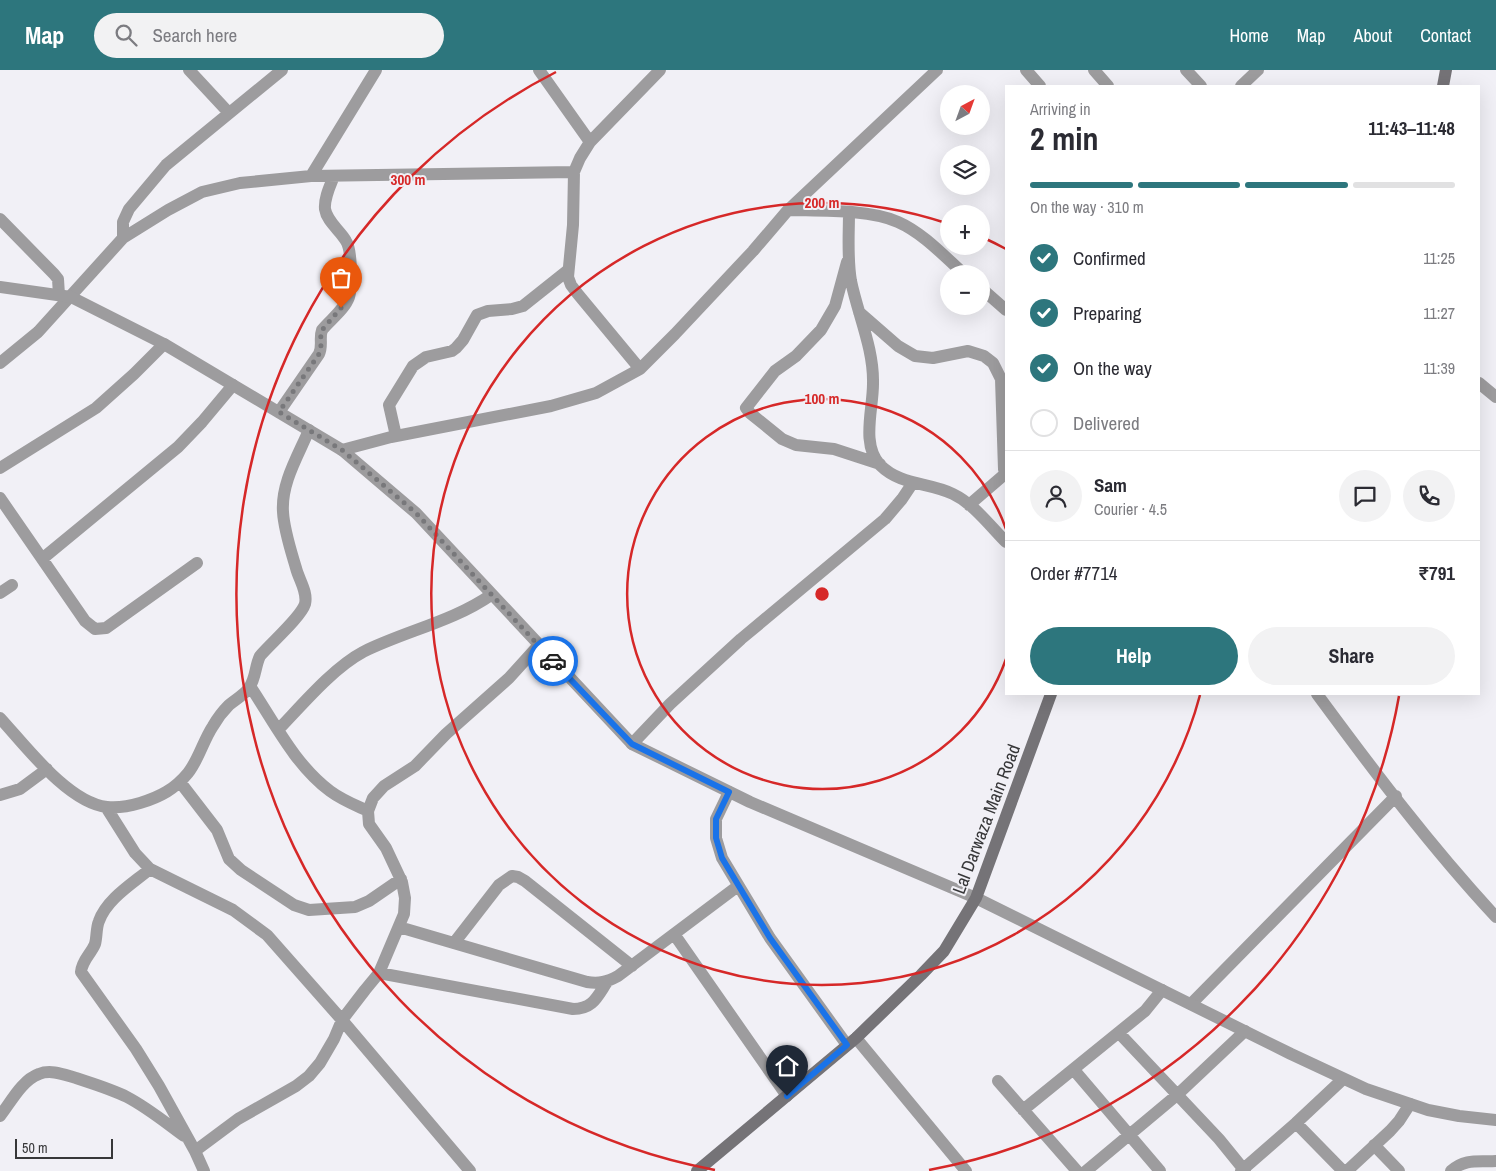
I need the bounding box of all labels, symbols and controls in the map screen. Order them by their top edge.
search box [94,13,444,58]
text: Map [25,19,64,51]
icon: search [112,21,140,49]
text: Search here [152,22,237,48]
text: Home [1229,23,1269,48]
text: Map [1297,23,1326,48]
text: About [1354,23,1392,48]
text: Contact [1420,23,1471,48]
north arrow [940,85,990,135]
map controls [940,85,990,315]
text: Arriving in [1030,98,1091,120]
text: 11:43–11:48 [1368,115,1455,141]
text: 2 min [1030,117,1099,160]
button: layers [940,145,990,195]
text: 300 m [391,169,425,190]
text: 200 m [805,192,839,213]
text: On the way · 310 m [1030,196,1144,218]
button: + [940,205,990,255]
icon: check [1030,244,1058,272]
text: Confirmed [1073,245,1146,271]
text: 11:25 [1423,247,1455,269]
pin [320,257,362,308]
icon: bag [327,264,355,292]
button: − [940,265,990,315]
icon: check [1030,299,1058,327]
text: Preparing [1073,300,1141,326]
text: 11:27 [1423,302,1455,324]
icon: check [1030,354,1058,382]
text: On the way [1073,355,1152,381]
text: 11:39 [1423,357,1455,379]
text: 100 m [805,388,839,409]
text: Delivered [1073,410,1140,436]
button: person [1030,470,1082,522]
button: chat [1339,470,1391,522]
button: phone [1403,470,1455,522]
text: Sam [1094,472,1127,498]
text: Courier · 4.5 [1094,498,1167,520]
text: Order #7714 [1030,560,1117,586]
text: ₹791 [1418,560,1455,586]
centre of rings [813,585,831,603]
button: Help [1030,627,1238,685]
button: Share [1248,627,1455,685]
courier [528,636,578,686]
icon: car [539,647,567,675]
street label: Lal Darwaza Main Road [946,741,1026,897]
pin [766,1045,808,1096]
icon: home [773,1052,801,1080]
scale bar [15,1136,112,1159]
text: 50 m [22,1139,48,1157]

